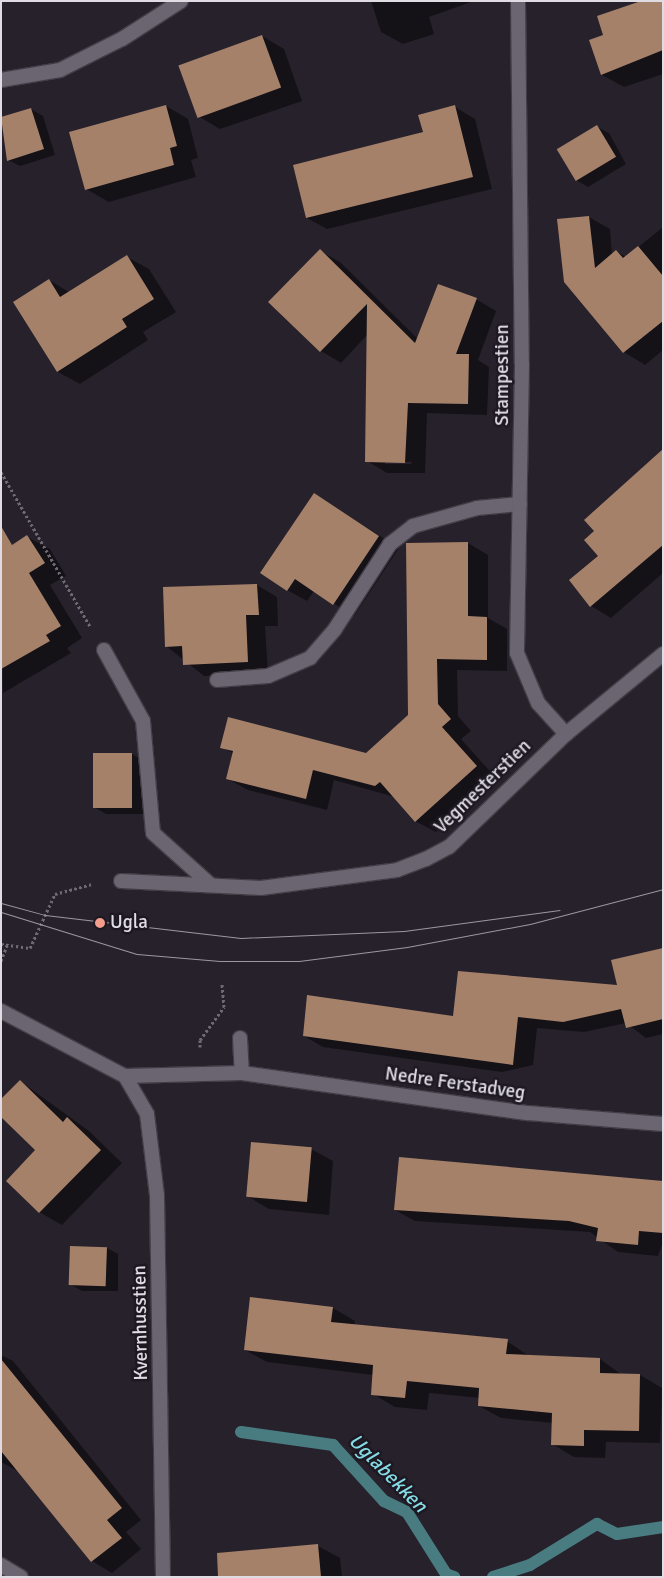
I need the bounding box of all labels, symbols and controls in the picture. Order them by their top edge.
street label: Stampestien [492,324,514,426]
street label: Vegmesterstien [430,735,536,839]
place label: Ugla [110,912,148,934]
marker: Ugla [94,917,106,929]
street label: Nedre Ferstadveg [384,1063,526,1105]
street label: Kvernhusstien [129,1265,153,1381]
water label: Uglabekken [344,1429,432,1517]

